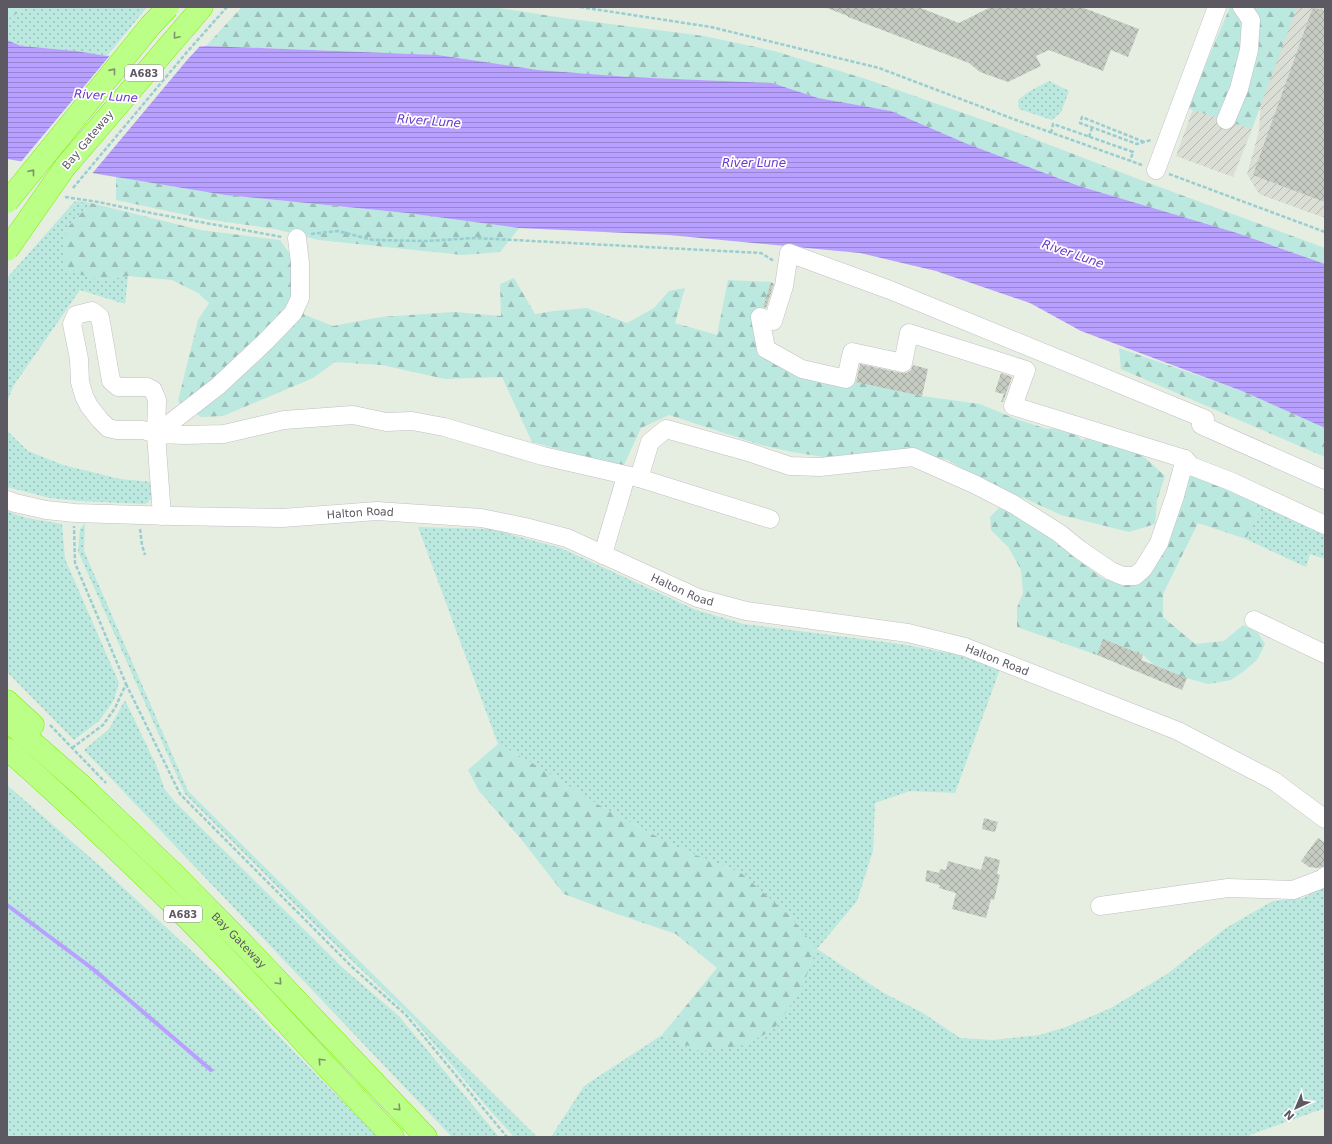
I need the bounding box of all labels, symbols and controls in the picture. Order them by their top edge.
one-way arrow [173,31,180,39]
road number: A683 [125,65,163,81]
one-way arrow [109,68,116,76]
water label: River Lune [73,87,139,105]
street label: Bay Gateway [60,108,117,172]
water label: River Lune [396,112,462,130]
water label: River Lune [722,156,786,170]
one-way arrow [27,170,34,177]
water label: River Lune [1040,237,1106,271]
street label: Halton Road [326,504,394,521]
street label: Halton Road [649,571,715,609]
street label: Halton Road [964,641,1031,678]
road number: A683 [164,906,202,922]
street label: Bay Gateway [209,910,269,971]
one-way arrow [274,978,281,985]
one-way arrow [318,1058,326,1066]
north arrow [1276,1088,1316,1128]
one-way arrow [393,1103,401,1111]
text: N [1282,1107,1297,1123]

